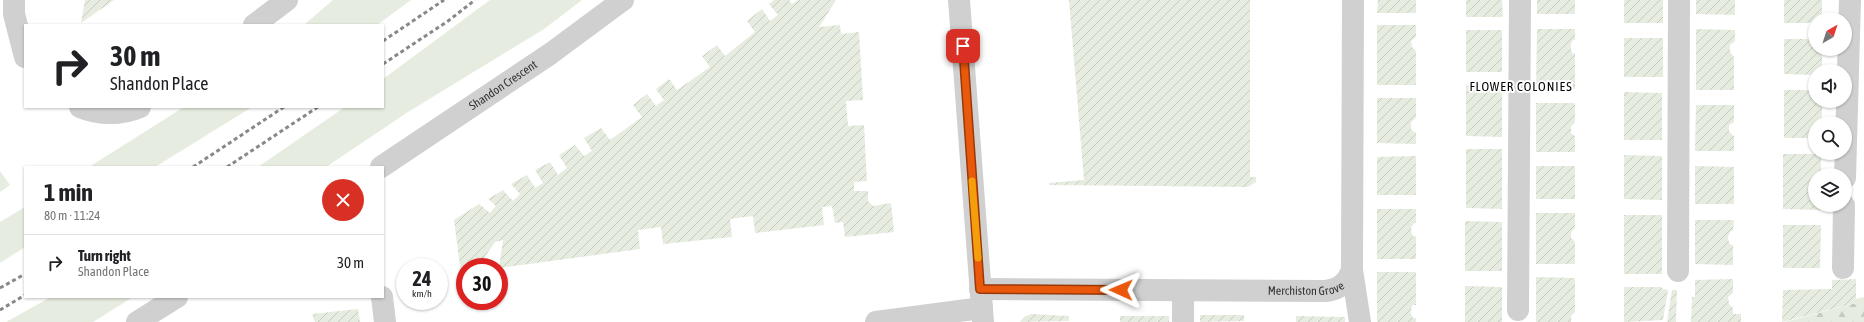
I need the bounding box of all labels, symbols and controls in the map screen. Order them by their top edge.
north arrow [1808,12,1852,56]
map controls [1808,12,1852,212]
pin [946,29,980,63]
icon: arrive [952,35,974,57]
icon: right [44,40,96,92]
text: 30 m [110,40,160,72]
street label: Shandon Crescent [466,57,540,113]
button: sound [1808,64,1852,108]
text: Shandon Place [110,73,208,94]
district label: FLOWER COLONIES [1469,79,1573,94]
button: search [1808,116,1852,160]
button: layers [1808,168,1852,212]
text: 1 min [44,179,93,206]
button: close [322,179,364,221]
text: 80 m · 11:24 [44,208,100,223]
text: Turn right [78,247,131,264]
icon: right [44,252,66,274]
text: 30 m [337,254,364,271]
speed limit sign: 30 [456,258,508,310]
text: Shandon Place [78,264,149,279]
text: 24 [413,267,431,290]
position arrow [1100,269,1142,311]
street label: Merchiston Grove [1268,279,1347,298]
text: km/h [412,288,432,299]

